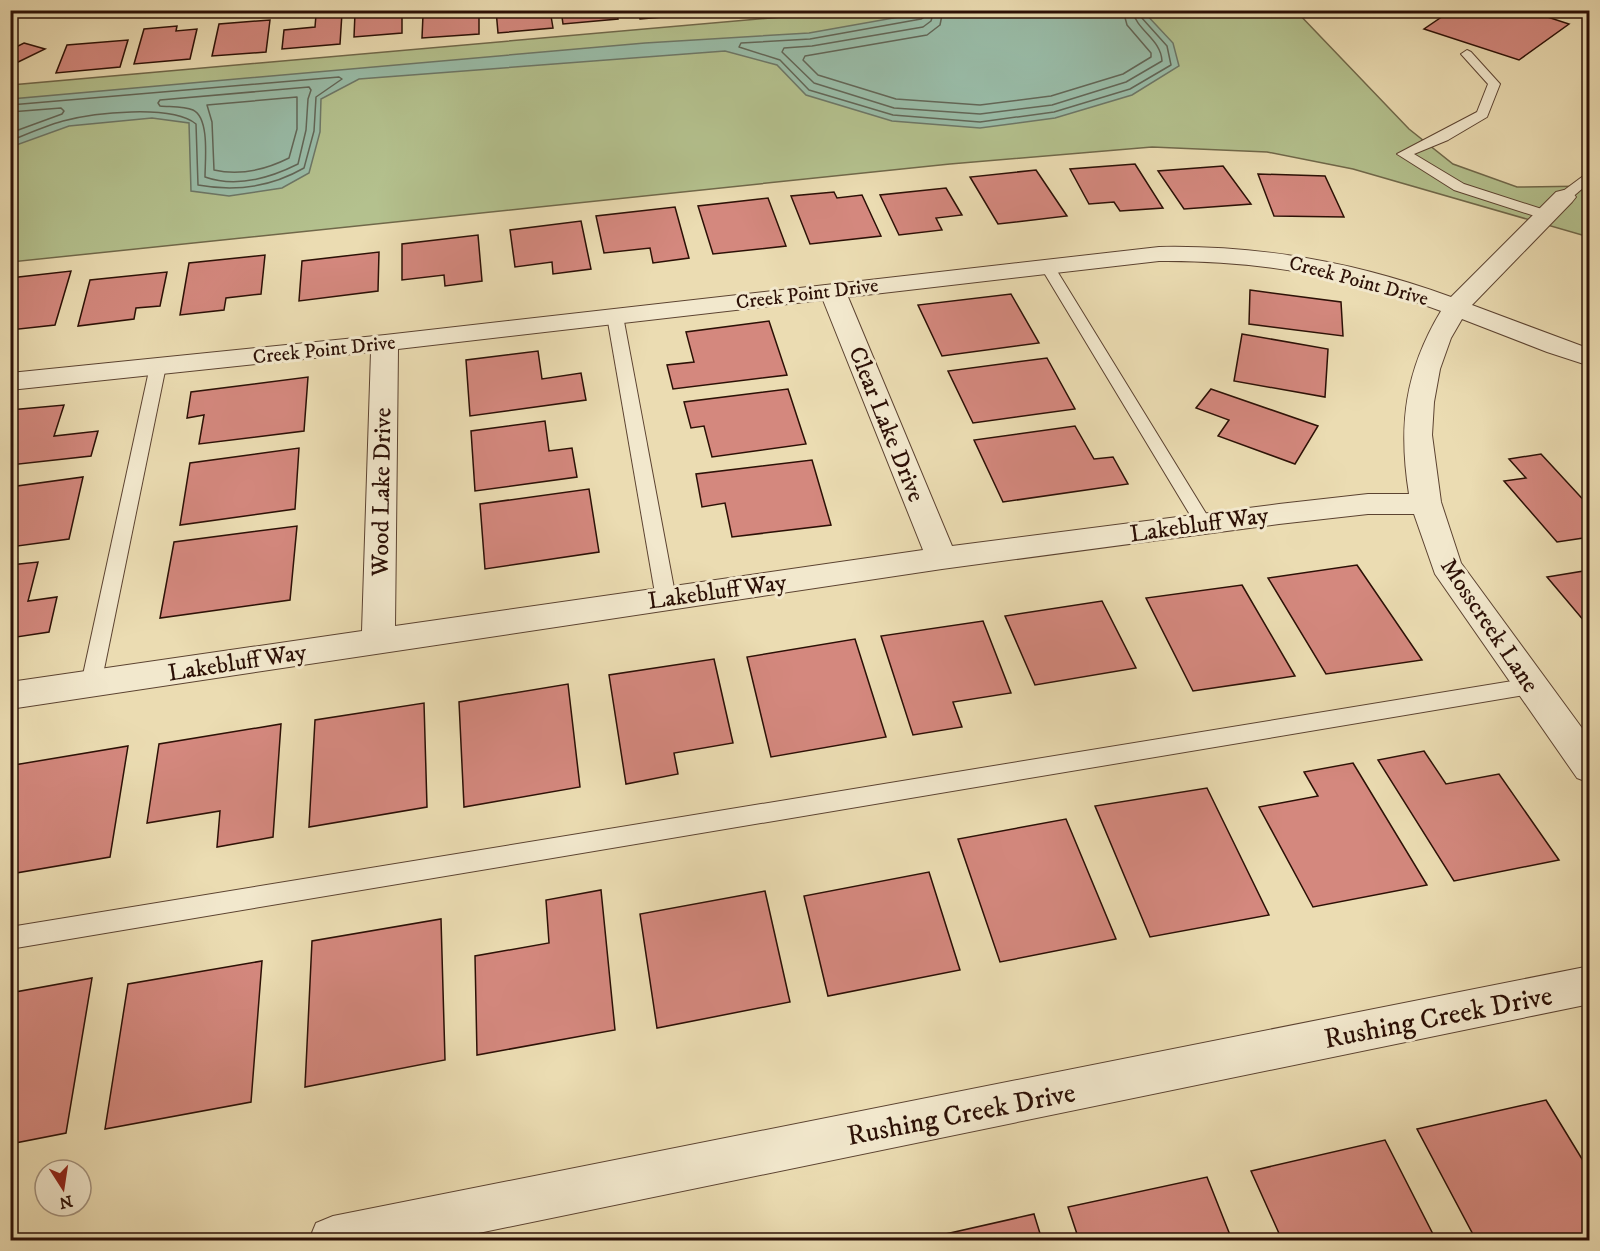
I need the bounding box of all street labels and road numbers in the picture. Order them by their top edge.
street label: Creek Point Drive [1286,251,1431,312]
street label: Creek Point Drive [735,273,880,316]
street label: Creek Point Drive [252,331,397,370]
street label: Clear Lake Drive [841,342,931,507]
street label: Wood Lake Drive [366,407,398,578]
street label: Lakebluff Way [1128,500,1271,550]
street label: Mosscreek Lane [1433,553,1545,698]
street label: Lakebluff Way [646,567,789,617]
street label: Lakebluff Way [166,637,309,689]
street label: Rushing Creek Drive [1321,978,1555,1057]
street label: Rushing Creek Drive [844,1075,1078,1154]

